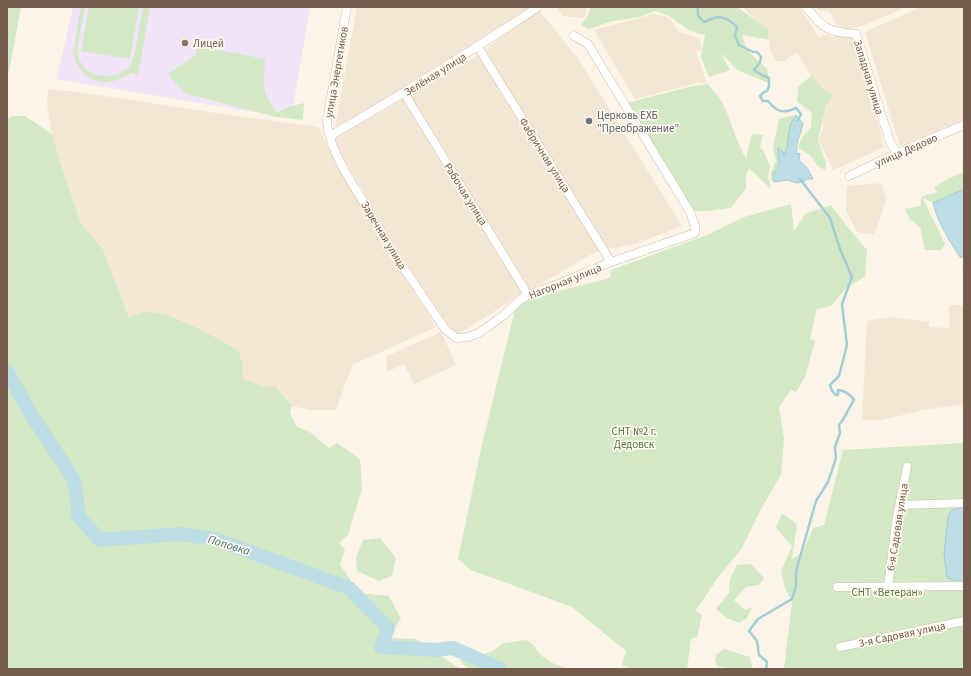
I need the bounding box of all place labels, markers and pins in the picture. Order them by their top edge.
place label: Лицей [193,36,224,51]
marker: Лицей [180,38,190,48]
place label: Церковь ЕХБ "Преображение" [597,108,679,136]
marker: Церковь ЕХБ "Преображение" [584,116,594,126]

